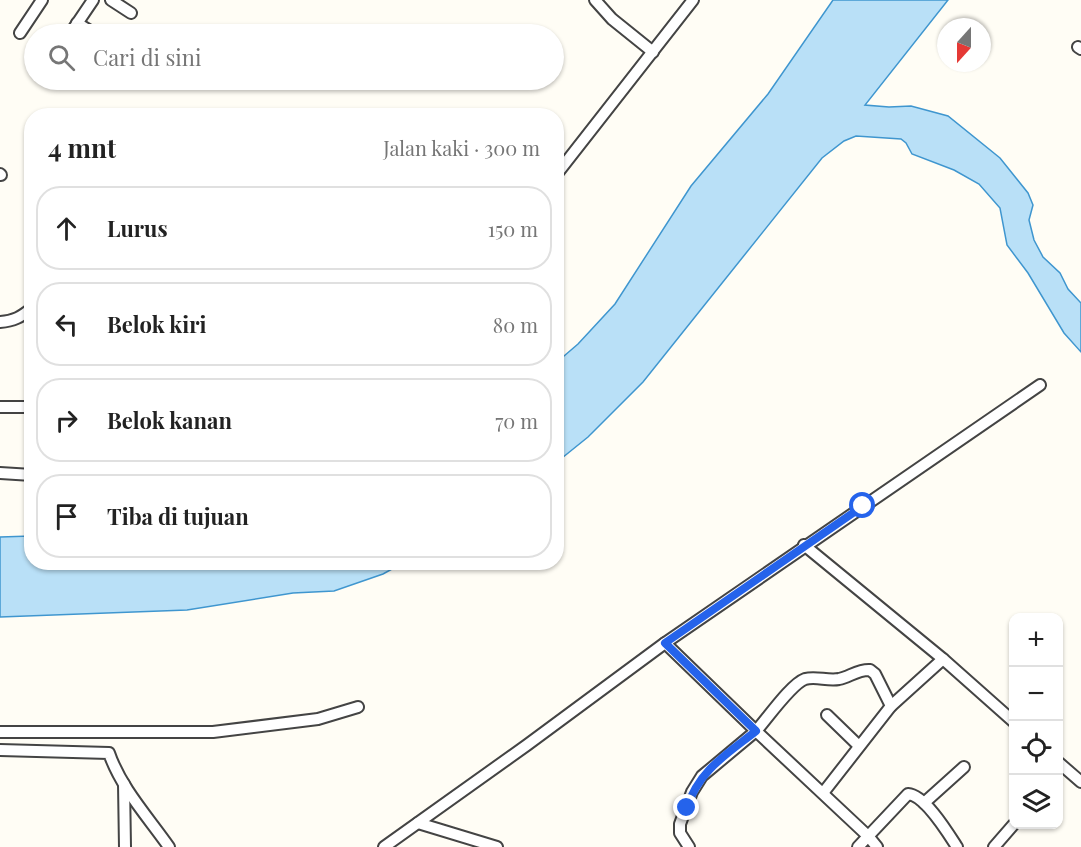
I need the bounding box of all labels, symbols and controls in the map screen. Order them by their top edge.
north arrow [937,18,991,72]
search box [24,24,564,90]
icon: search [45,41,78,74]
text: Cari di sini [93,42,201,72]
text: 4 mnt [48,130,116,165]
text: Jalan kaki · 300 m [383,134,540,161]
icon: ahead [50,212,83,245]
text: Lurus [107,213,168,243]
text: 150 m [488,215,538,242]
icon: left [50,308,83,341]
text: Belok kiri [107,309,206,339]
text: 80 m [493,311,538,338]
icon: right [50,404,83,437]
text: Belok kanan [107,405,232,435]
text: 70 m [495,407,538,434]
route start [849,492,875,518]
icon: arrive [50,500,83,533]
text: Tiba di tujuan [107,501,249,531]
map controls [1009,613,1063,829]
button: + [1009,613,1063,667]
button: − [1009,667,1063,721]
button: locate [1009,721,1063,775]
button: layers [1009,775,1063,829]
route end [673,794,699,820]

